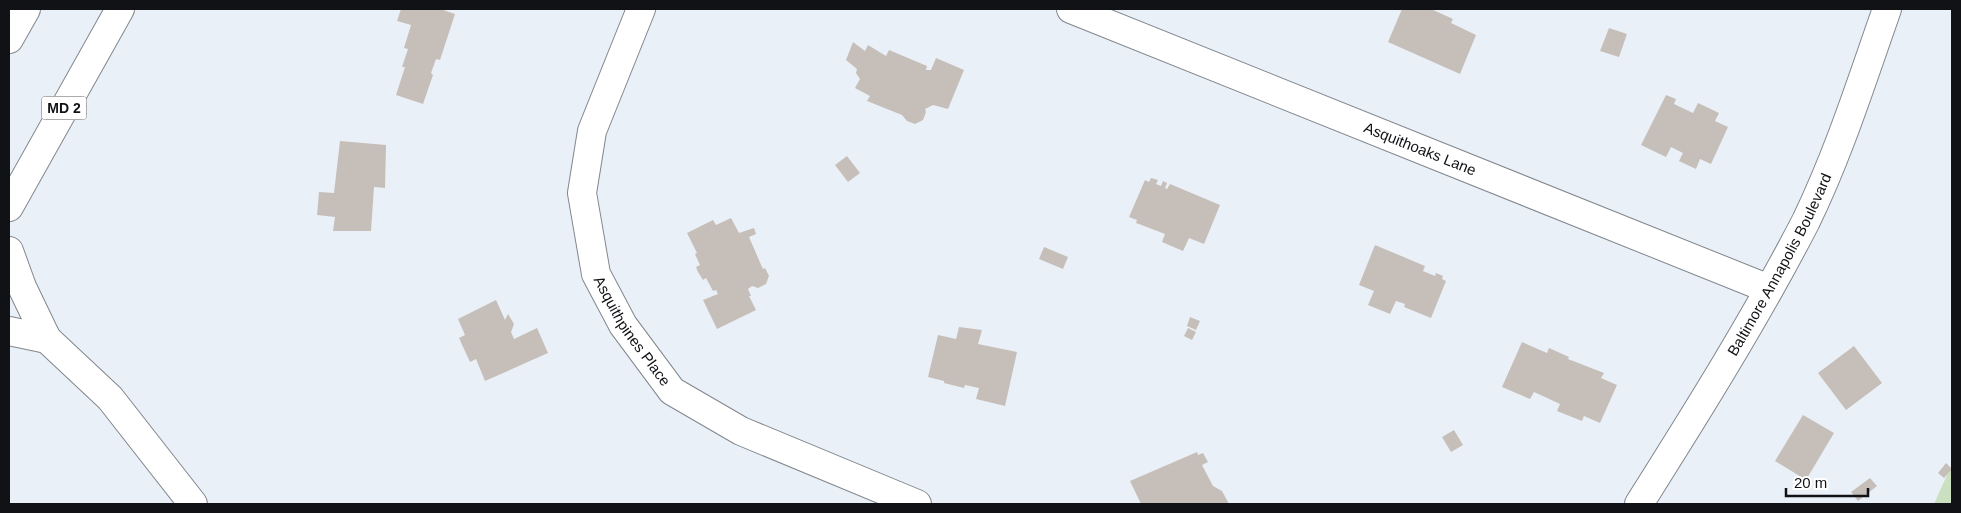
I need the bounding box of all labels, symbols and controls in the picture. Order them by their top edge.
road number: MD 2 [42,96,86,120]
street label: Asquithoaks Lane [1362,118,1479,179]
street label: Baltimore Annapolis Boulevard [1724,171,1834,359]
street label: Asquithpines Place [591,273,674,389]
scale bar [1786,466,1868,498]
text: 20 m [1794,474,1827,491]

